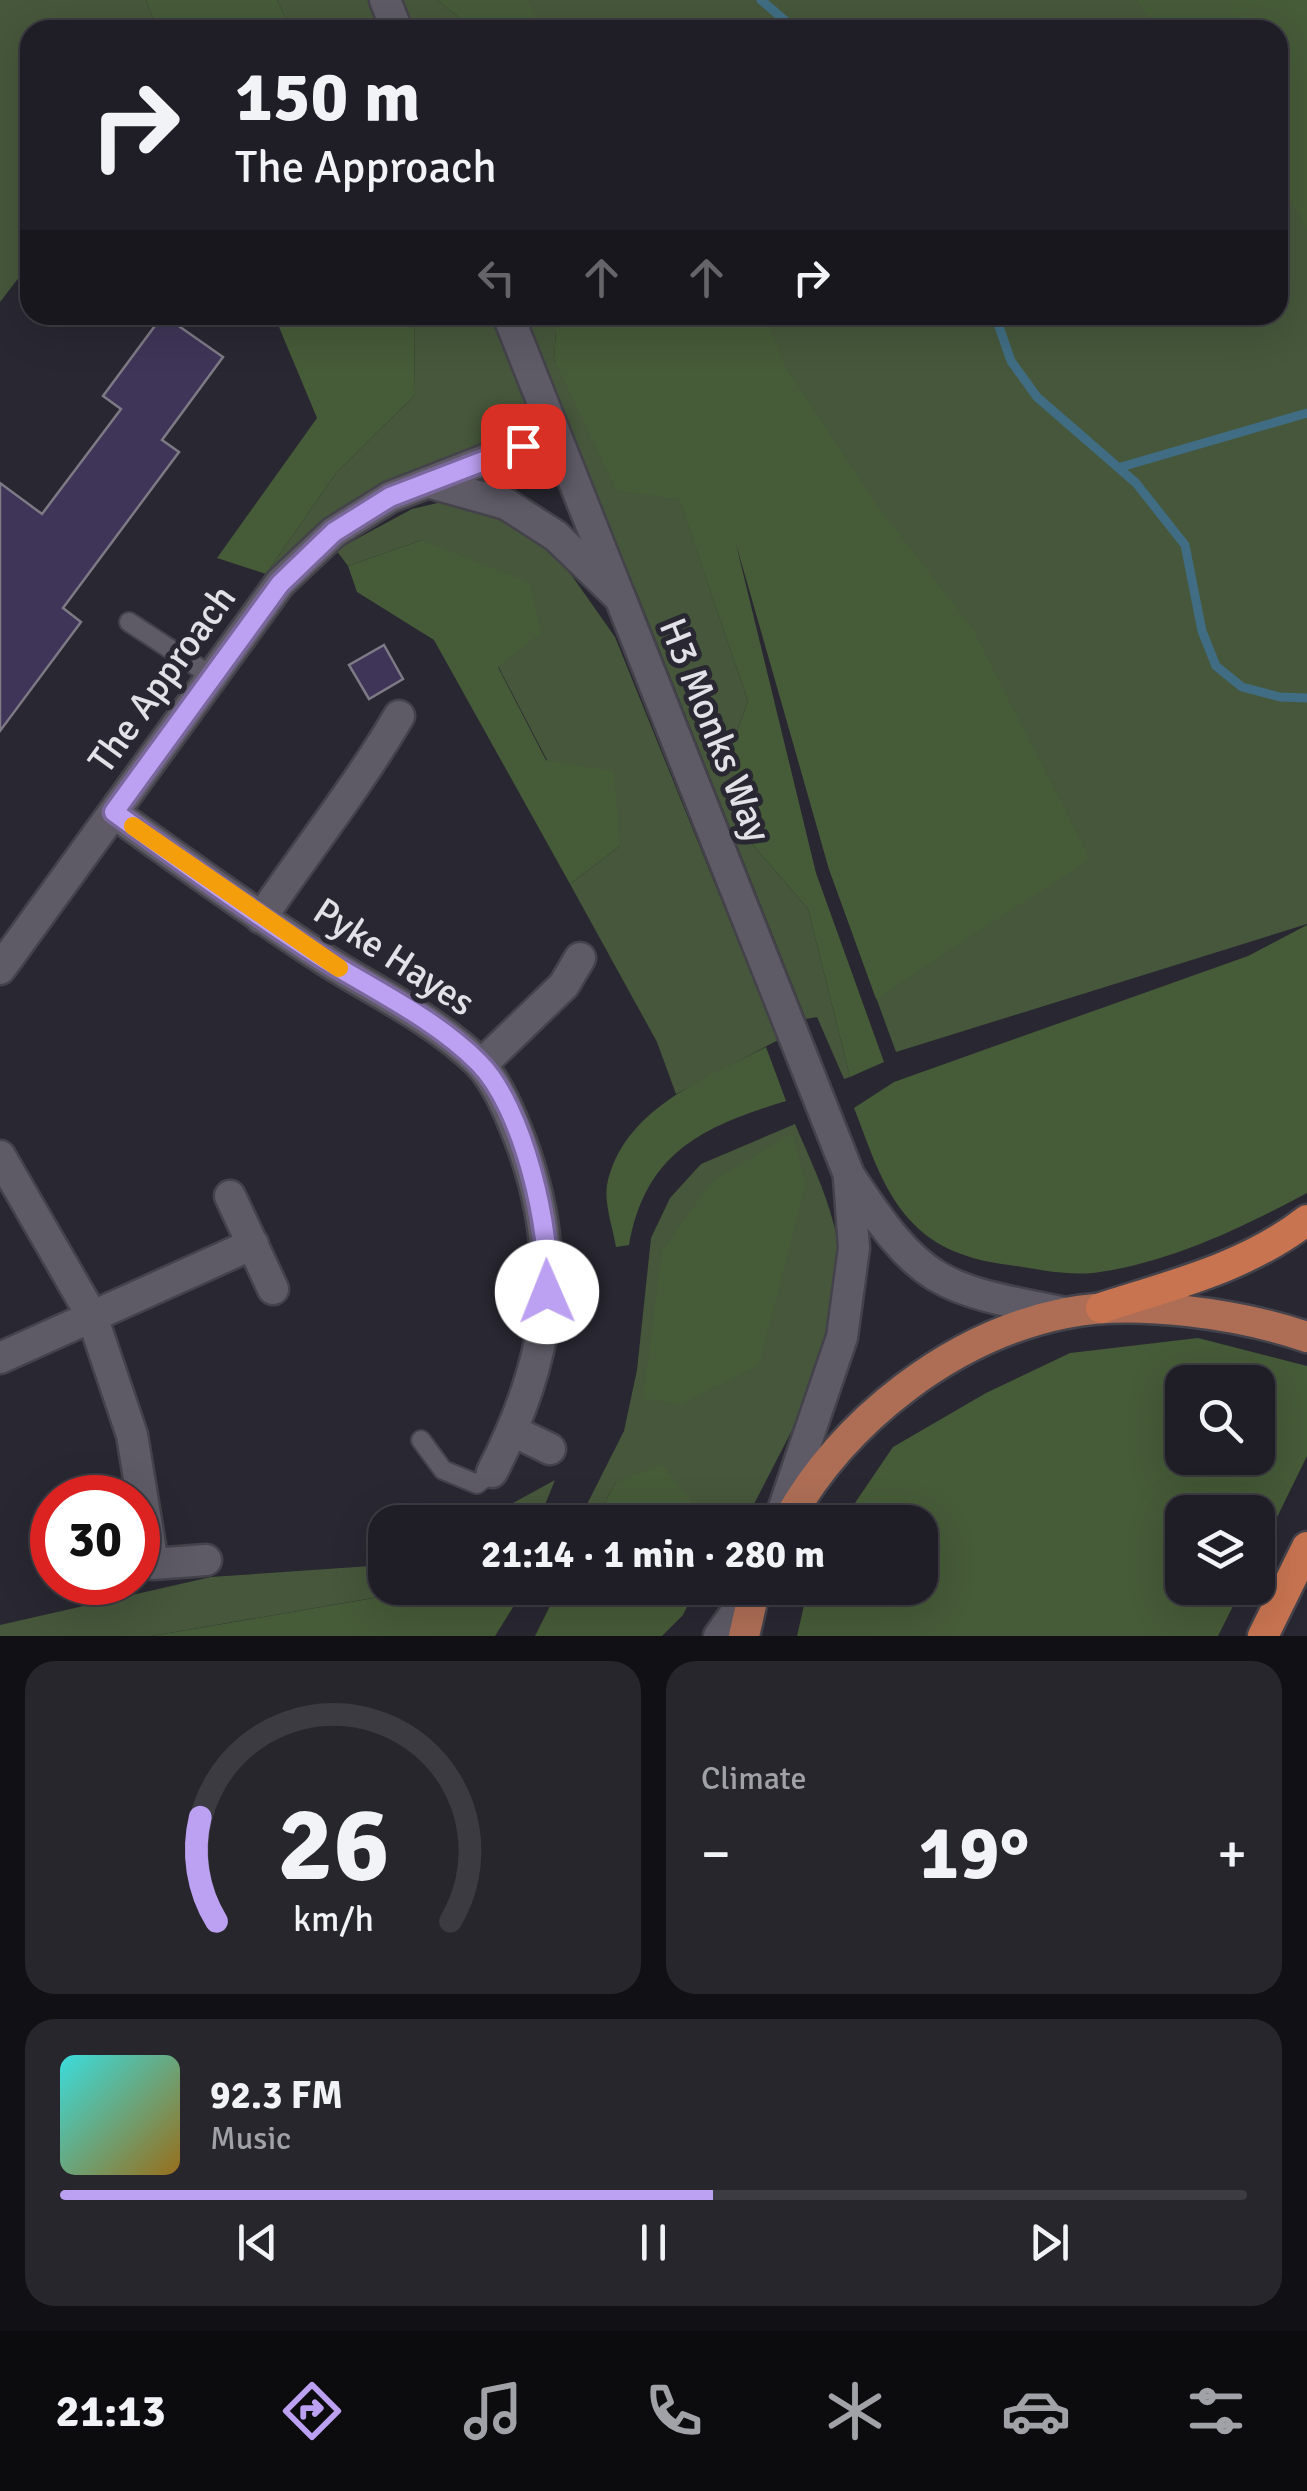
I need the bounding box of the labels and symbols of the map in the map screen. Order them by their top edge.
pin [481,404,566,489]
street label: The Approach [78,576,246,782]
street label: H3 Monks Way [649,611,781,849]
street label: Pyke Hayes [305,888,483,1026]
position arrow [495,1240,599,1344]
speed limit sign: 30 [30,1475,160,1605]

